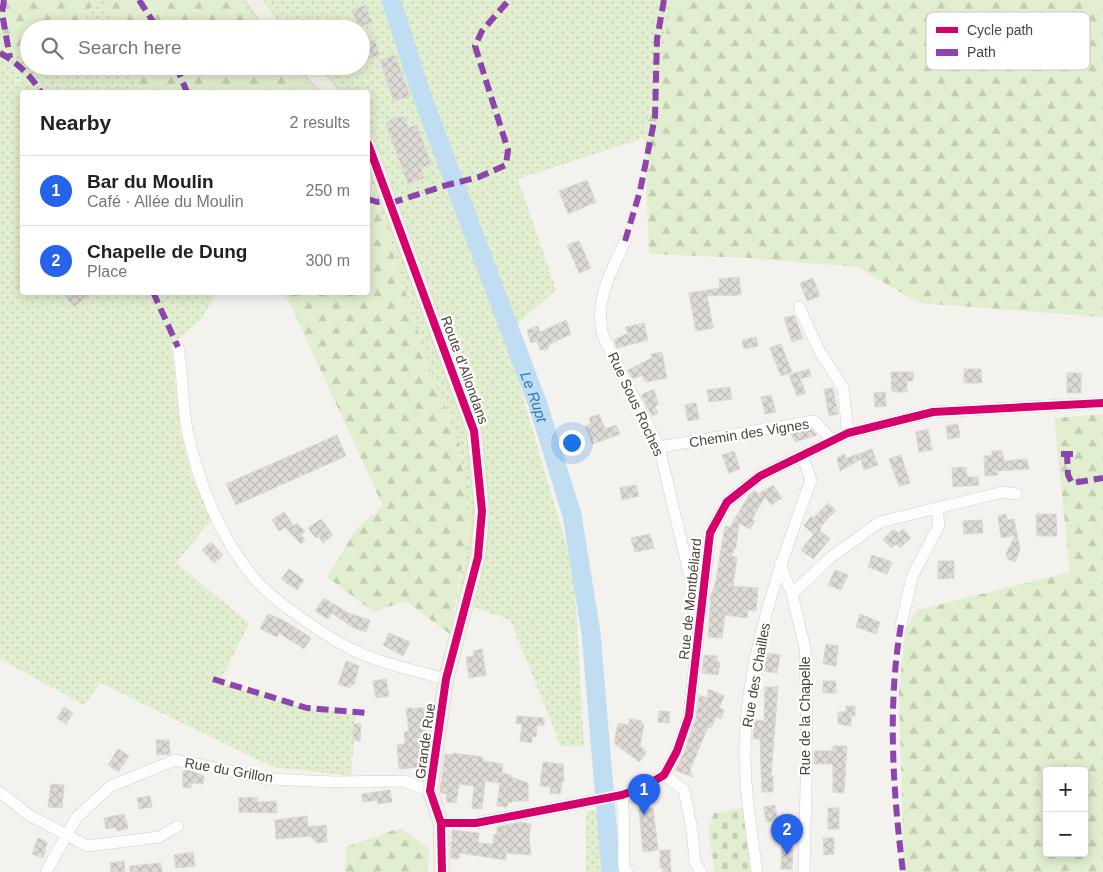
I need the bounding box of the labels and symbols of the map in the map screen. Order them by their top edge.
legend [926,12,1090,70]
text: Cycle path [967,22,1033,38]
text: Path [967,44,996,60]
street label: Route d’Allondans [438,314,492,426]
street label: Rue Sous Roches [605,349,667,459]
water label: Le Rupt [518,369,551,425]
street label: Chemin des Vignes [688,416,810,450]
your location [559,430,585,456]
street label: Rue de Montbéliard [676,537,704,661]
street label: Rue des Chailles [739,621,773,729]
street label: Rue de la Chapelle [797,656,813,776]
street label: Grande Rue [412,702,438,780]
street label: Rue du Grillon [184,754,274,786]
pin: 1 [628,774,660,815]
pin: 2 [771,814,803,855]

